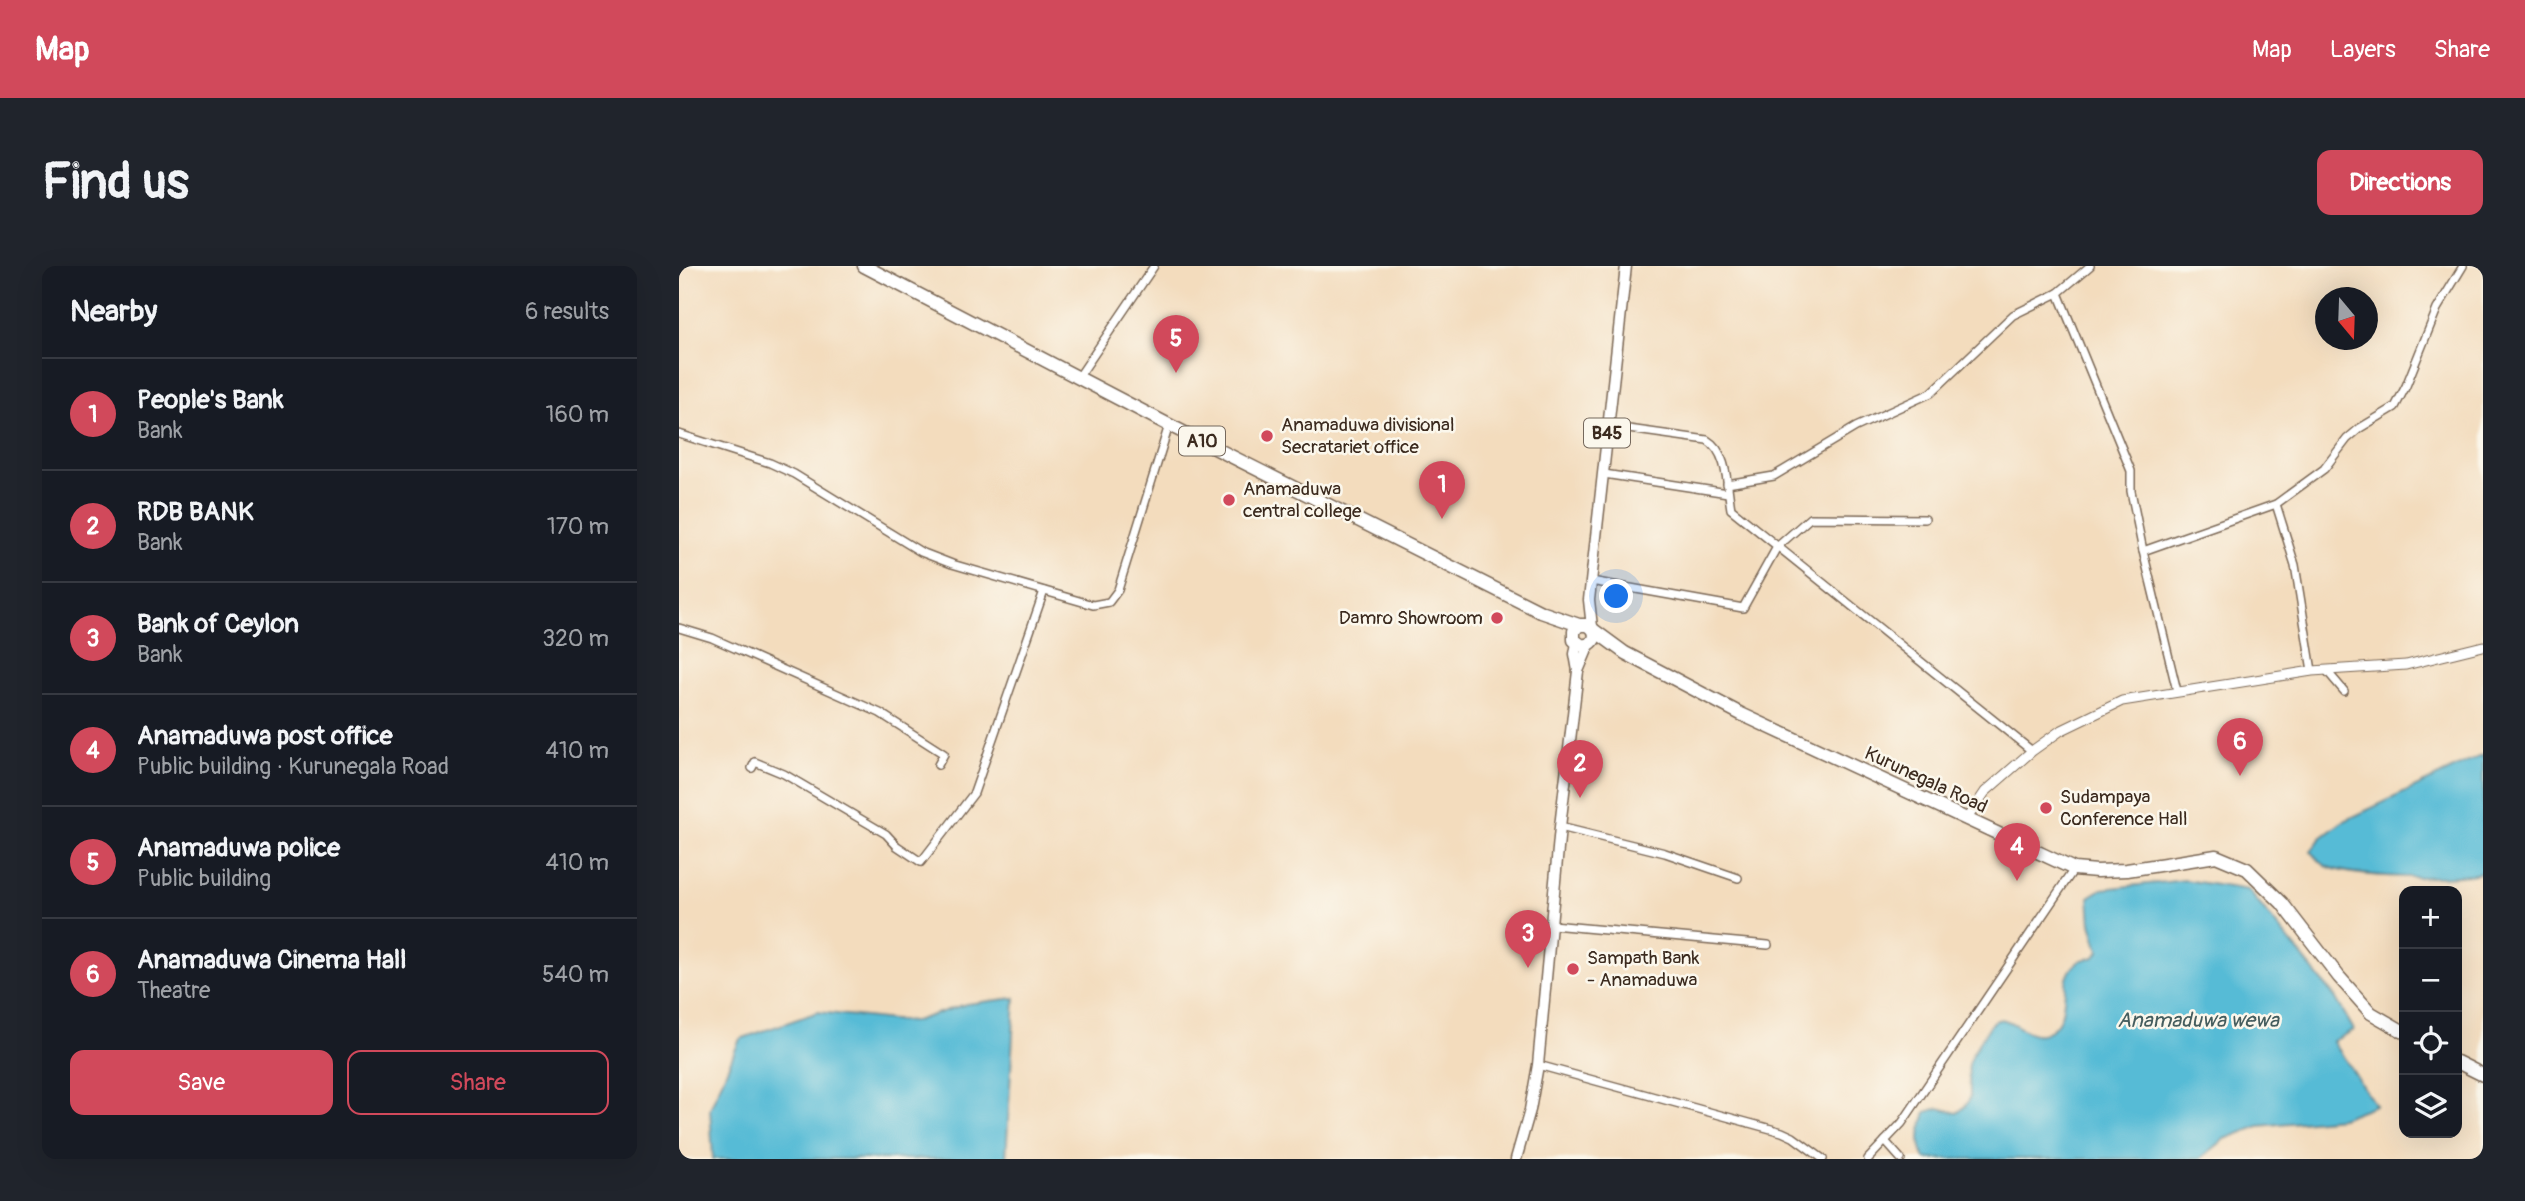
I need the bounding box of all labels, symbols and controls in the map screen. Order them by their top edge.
text: Map [35,29,90,70]
text: Map [2252,35,2292,64]
text: Layers [2330,35,2396,64]
text: Share [2434,35,2490,64]
button: Directions [2317,150,2483,215]
text: Find us [42,152,189,213]
north arrow [2315,287,2378,350]
text: Nearby [70,293,157,330]
text: 6 results [525,297,609,326]
pin: 5 [1153,315,1199,373]
text: People's Bank [137,384,284,416]
text: 1 [89,400,98,429]
text: 160 m [545,400,609,429]
place label: Anamaduwa divisional Secratariet office [1281,413,1454,459]
text: Bank [137,416,183,445]
road number: B45 [1584,418,1630,448]
road number: A10 [1179,426,1225,456]
marker: Anamaduwa divisional Secratariet office [1259,428,1275,444]
pin: 1 [1419,461,1465,519]
place label: Anamaduwa central college [1243,477,1362,523]
marker: Anamaduwa central college [1221,492,1237,508]
text: RDB BANK [137,496,254,528]
text: 2 [87,512,99,541]
text: 170 m [547,512,609,541]
text: Bank [137,528,183,557]
your location [1599,579,1633,613]
place label: Damro Showroom [1339,606,1483,630]
text: Bank of Ceylon [137,608,299,640]
marker: Damro Showroom [1489,610,1505,626]
text: 3 [87,624,99,653]
text: 320 m [542,624,609,653]
text: Bank [137,640,183,669]
pin: 6 [2217,718,2263,776]
text: Anamaduwa post office [137,720,393,752]
text: 4 [86,736,100,765]
text: 410 m [546,736,609,765]
pin: 2 [1557,740,1603,798]
street label: Kurunegala Road [1861,741,1991,819]
text: Public building · Kurunegala Road [137,752,449,781]
place label: Sudampaya Conference Hall [2060,785,2188,831]
marker: Sudampaya Conference Hall [2038,800,2054,816]
pin: 4 [1994,823,2040,881]
text: Anamaduwa police [137,832,340,864]
text: 5 [87,848,99,877]
text: 410 m [546,848,609,877]
text: Public building [137,864,271,893]
map controls [2399,886,2462,1138]
button: + [2399,886,2462,949]
pin: 3 [1505,910,1551,968]
text: Anamaduwa Cinema Hall [137,944,406,976]
place label: Sampath Bank - Anamaduwa [1587,946,1699,992]
button: − [2399,949,2462,1012]
text: 6 [86,960,100,989]
text: 540 m [542,960,609,989]
marker: Sampath Bank - Anamaduwa [1565,961,1581,977]
text: Theatre [137,976,210,1005]
water label: Anamaduwa wewa [2117,1007,2280,1034]
button: locate [2399,1012,2462,1075]
button: Save [70,1050,333,1115]
button: Share [347,1050,609,1115]
button: layers [2399,1075,2462,1138]

